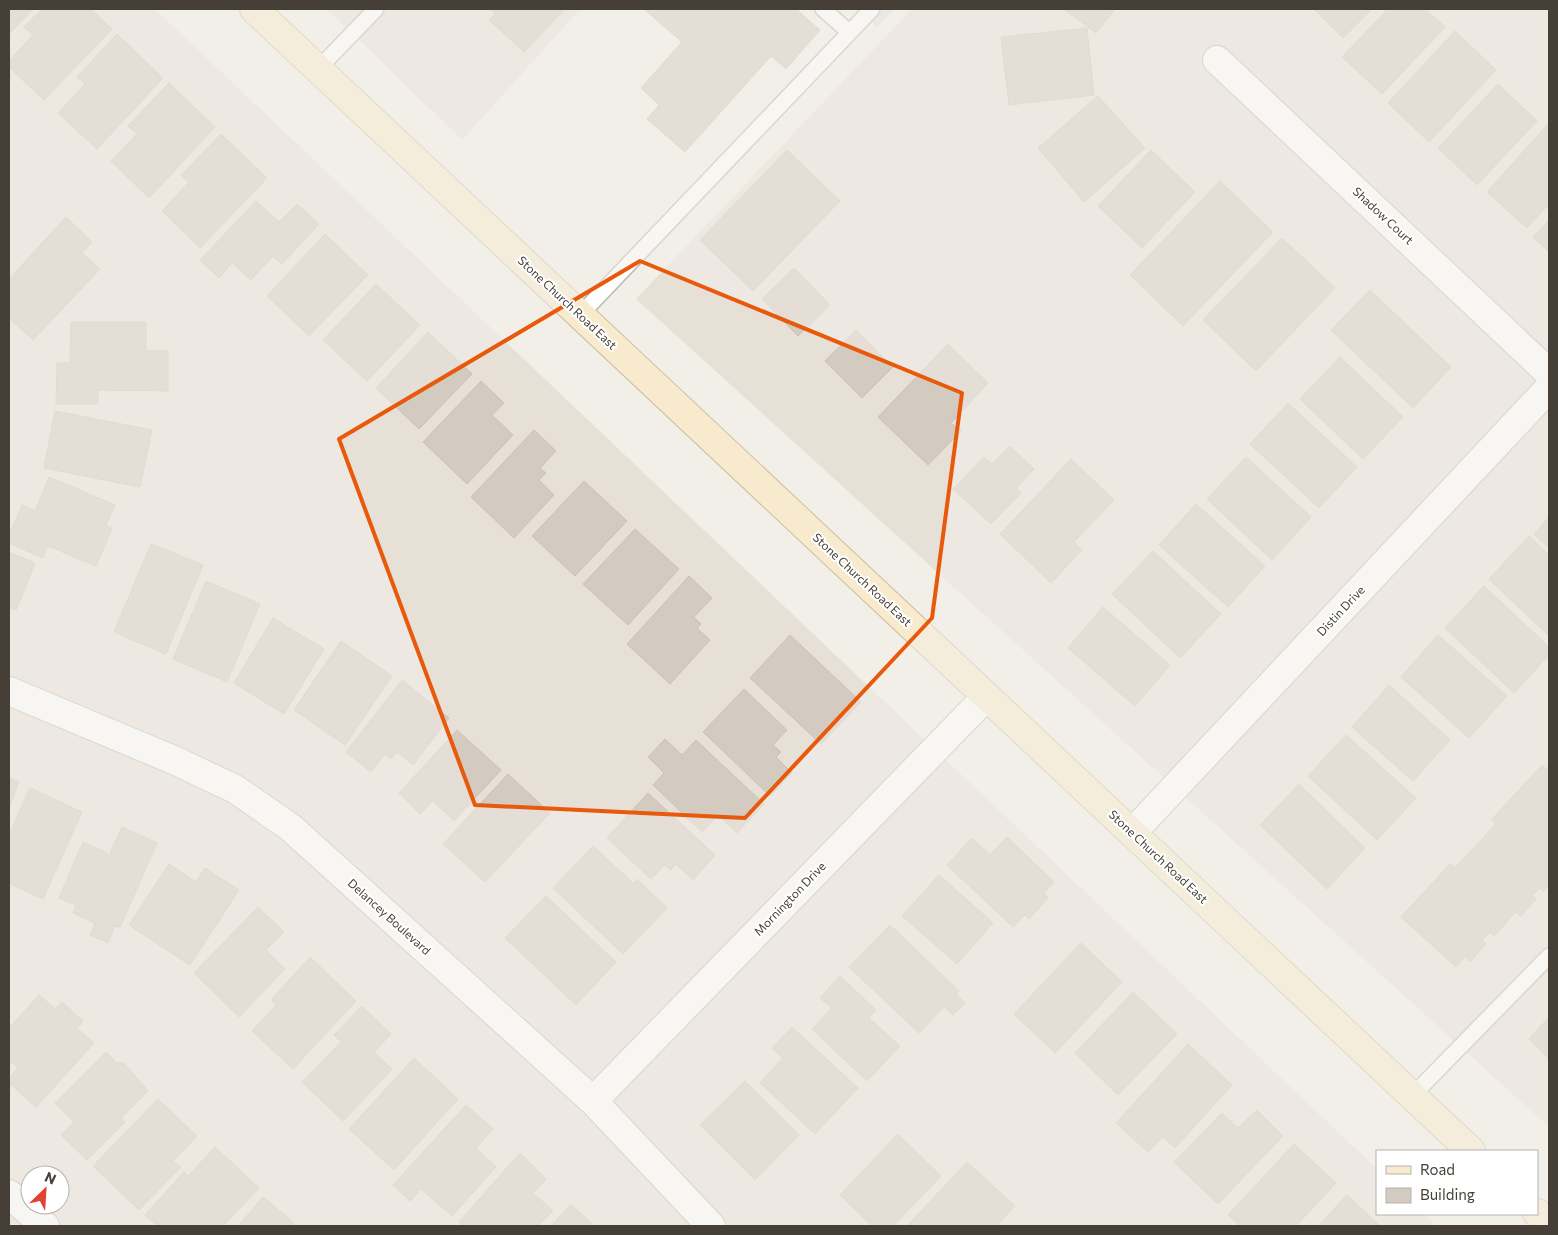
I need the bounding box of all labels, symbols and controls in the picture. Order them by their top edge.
street label: Shadow Court [1350,184,1417,247]
street label: Stone Church Road East [515,253,620,352]
street label: Stone Church Road East [810,530,915,629]
street label: Distin Drive [1313,582,1367,638]
street label: Stone Church Road East [1106,807,1211,906]
street label: Mornington Drive [751,859,828,938]
street label: Delancey Boulevard [345,875,434,957]
legend [1376,1150,1538,1215]
text: Road [1420,1160,1455,1178]
north arrow [20,1165,70,1215]
text: N [42,1168,59,1188]
text: Building [1420,1185,1475,1203]

